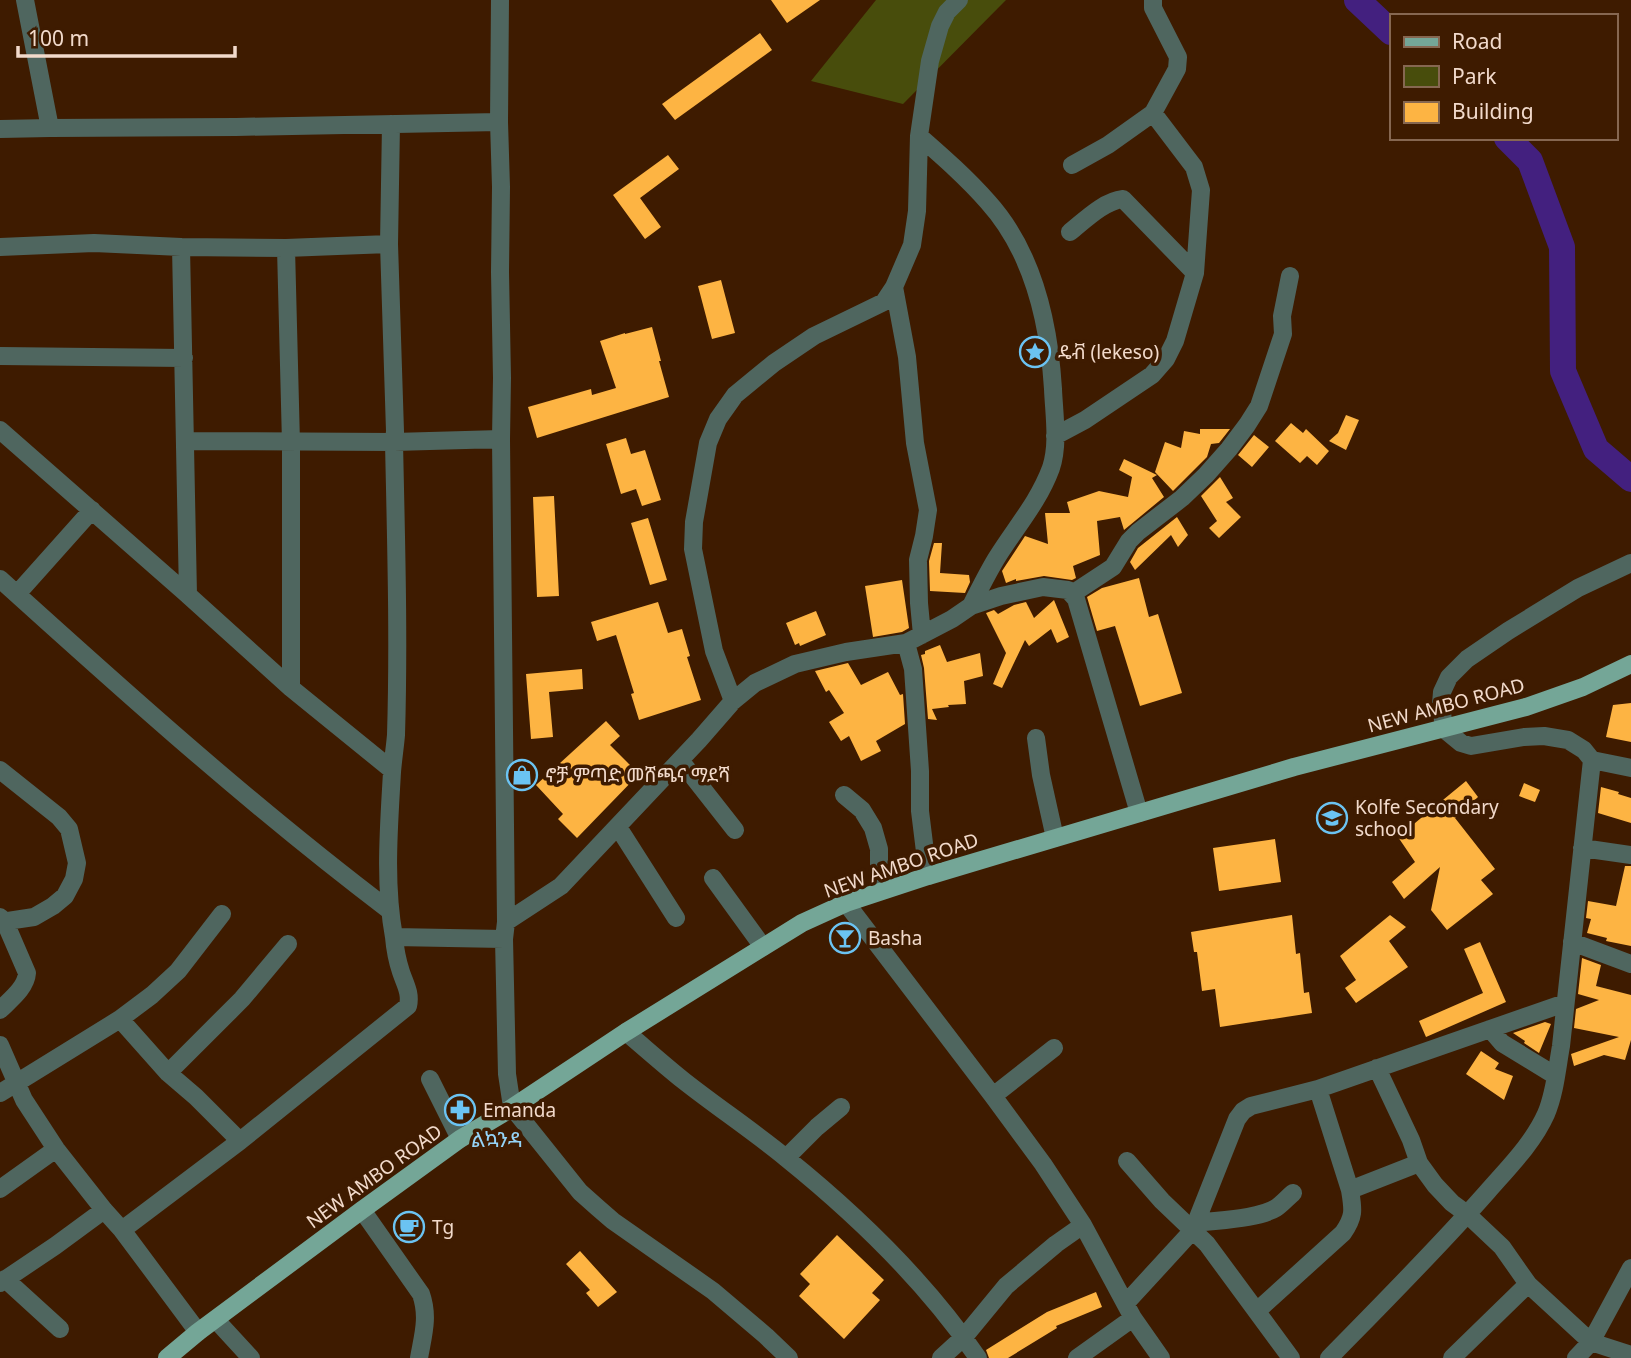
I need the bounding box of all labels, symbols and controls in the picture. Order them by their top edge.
scale bar [18,14,234,58]
legend [1390,14,1617,140]
text: 100 m [28,24,89,52]
text: Road [1452,27,1502,55]
text: Park [1452,62,1497,90]
text: Building [1452,97,1534,125]
place icon: ዴቭ (lekeso) [1018,335,1052,369]
place label: ዴቭ (lekeso) [1058,339,1159,365]
street label: NEW AMBO ROAD [1364,672,1528,738]
shop icon: ኖቻ ምጣድ መሸጫና ማደሻ [505,758,539,792]
place label: ኖቻ ምጣድ መሸጫና ማደሻ [545,762,730,788]
place label: Kolfe Secondary school [1355,794,1499,842]
school or university icon: Kolfe Secondary school [1315,801,1349,835]
street label: NEW AMBO ROAD [820,826,982,904]
bar icon: Basha [828,921,862,955]
place label: Basha [868,925,923,951]
pharmacy icon: Emanda [443,1093,477,1127]
place label: Emanda [483,1097,556,1123]
street label: NEW AMBO ROAD [301,1118,447,1234]
district label: ልኳንዳ [471,1125,523,1153]
cafe icon: Tg [392,1210,426,1244]
place label: Tg [432,1214,454,1240]

